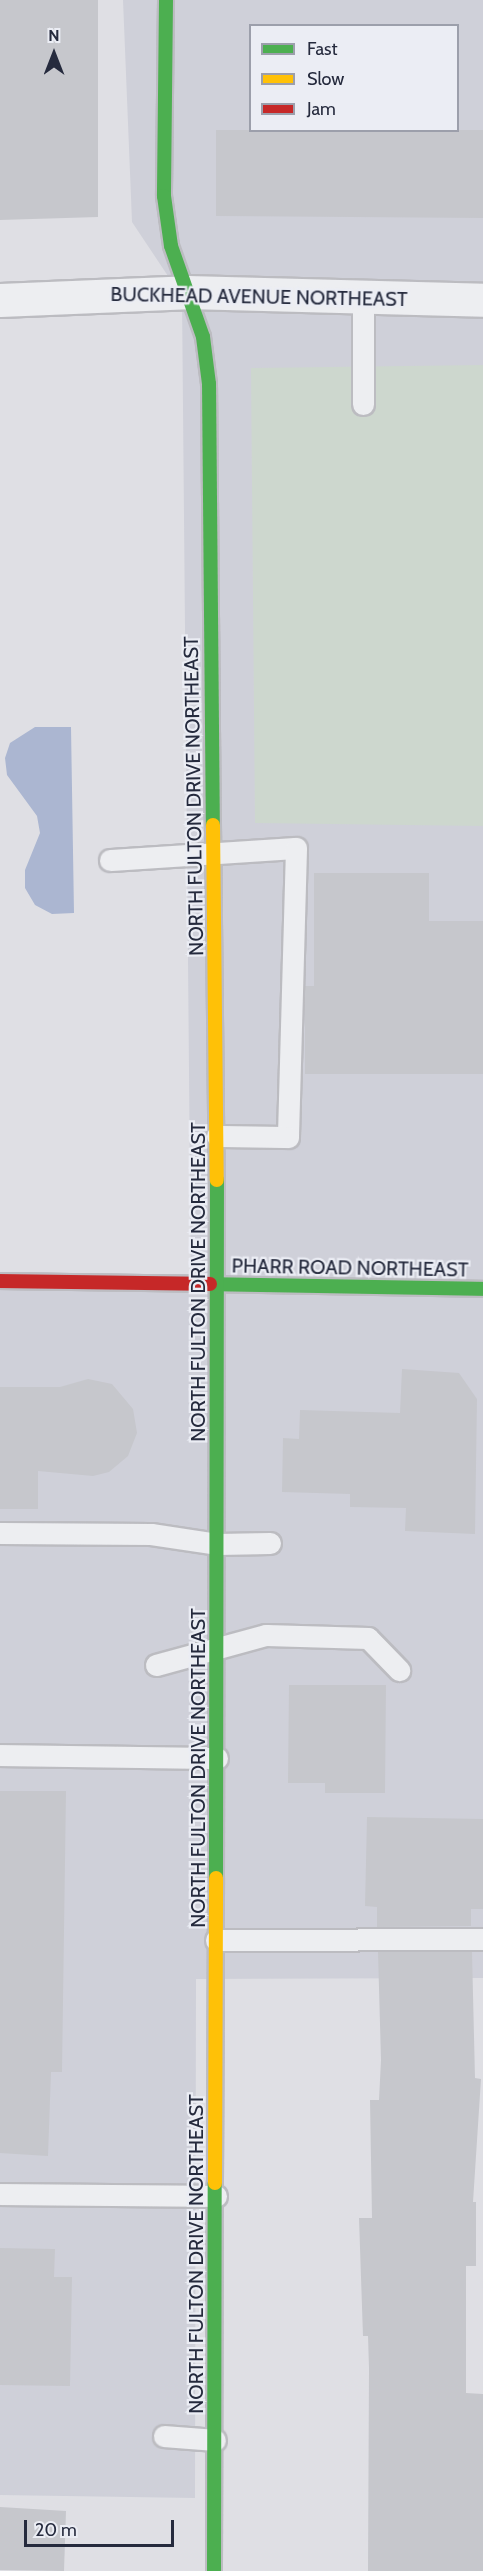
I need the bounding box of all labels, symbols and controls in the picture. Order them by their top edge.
north arrow [24,24,84,84]
legend [249,24,459,132]
text: N [48,26,60,45]
text: Fast [307,38,338,60]
text: Slow [307,68,344,90]
text: Jam [307,98,336,120]
street label: BUCKHEAD AVENUE NORTHEAST [110,282,408,312]
street label: NORTH FULTON DRIVE NORTHEAST [179,636,209,956]
street label: NORTH FULTON DRIVE NORTHEAST [186,1122,210,1442]
street label: PHARR ROAD NORTHEAST [231,1254,469,1282]
street label: NORTH FULTON DRIVE NORTHEAST [186,1608,210,1928]
street label: NORTH FULTON DRIVE NORTHEAST [184,2094,208,2414]
scale bar [27,2508,177,2546]
text: 20 m [35,2519,77,2541]

